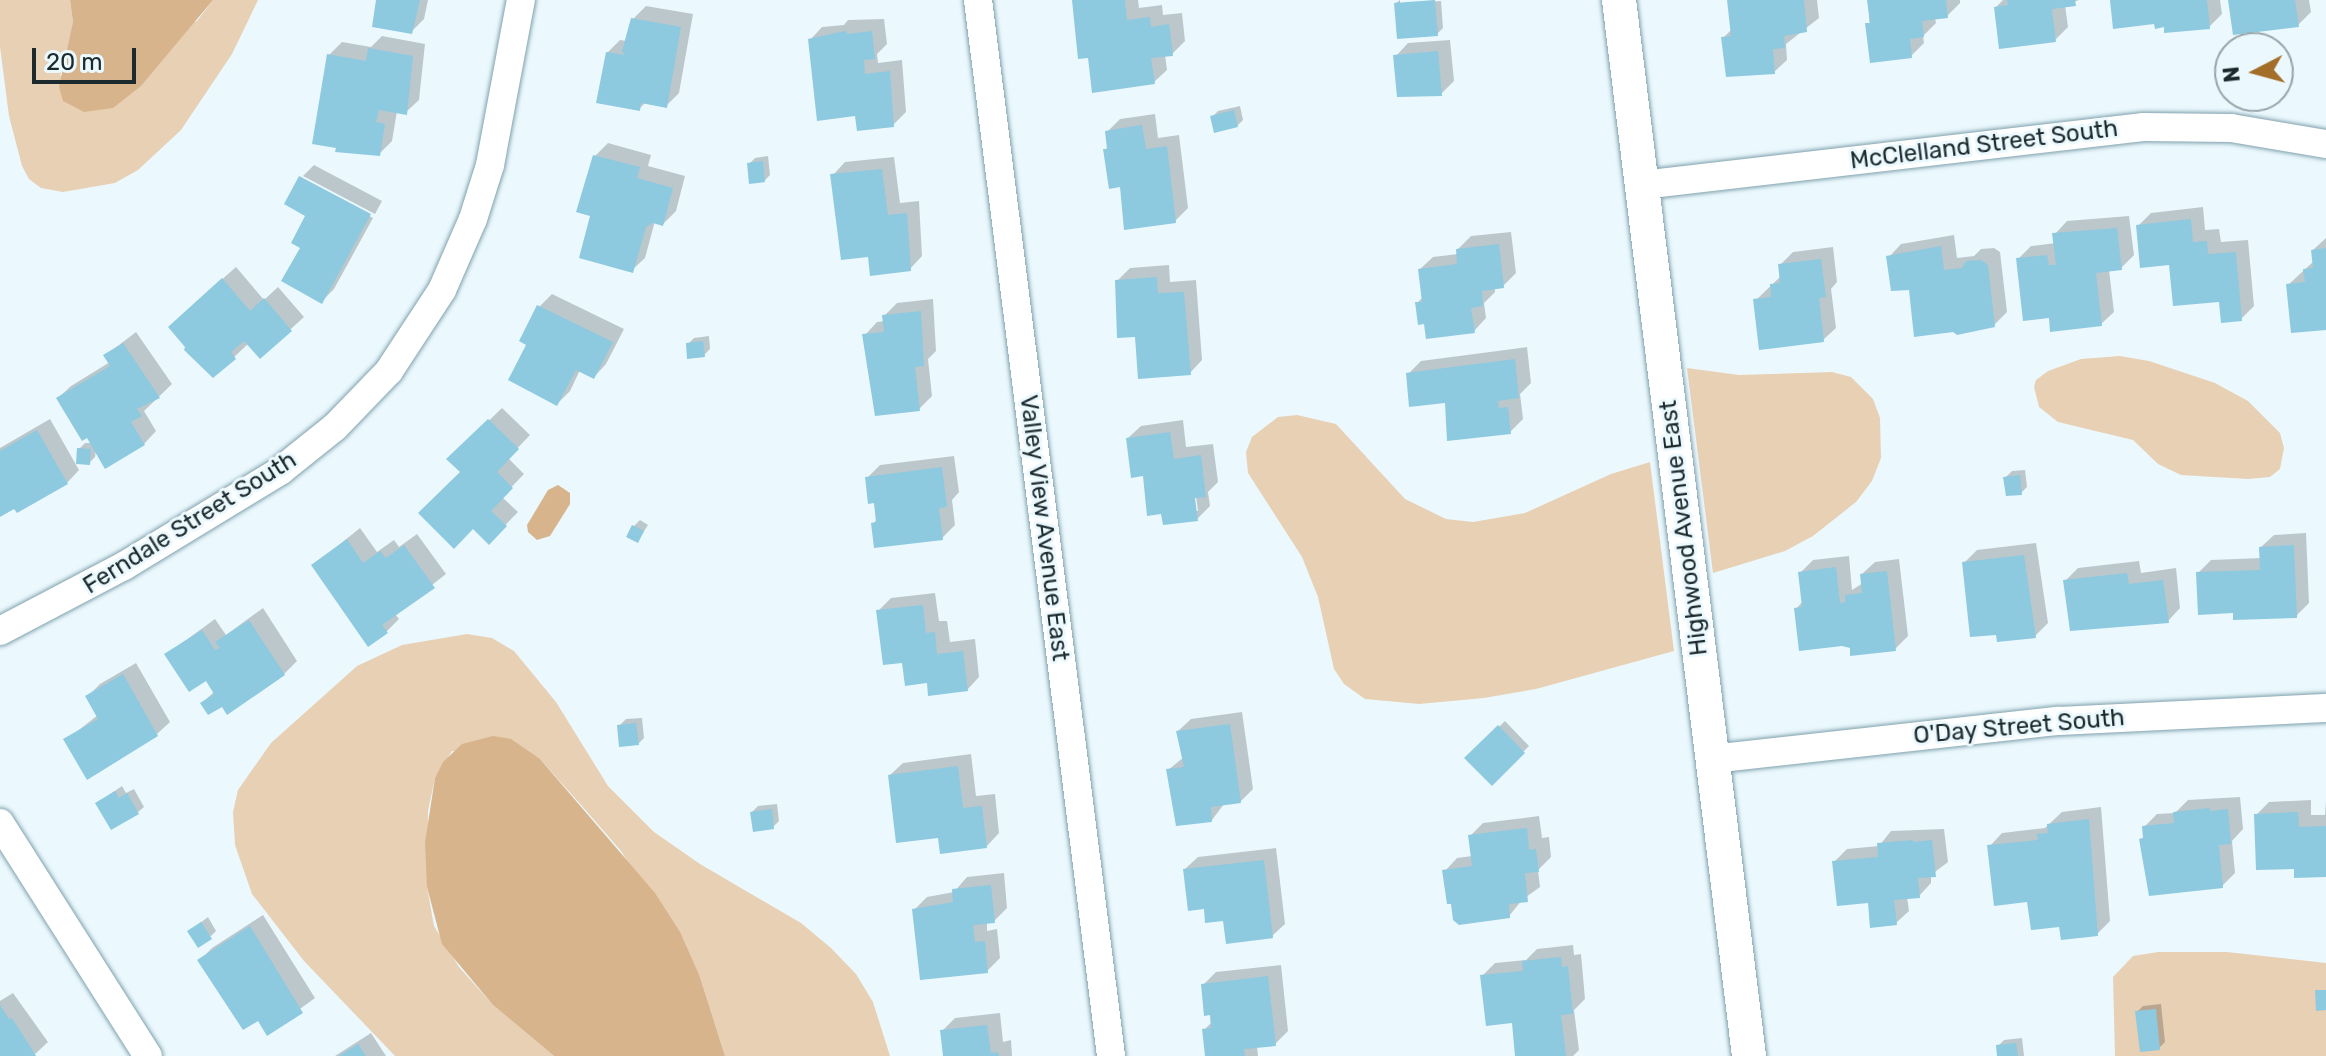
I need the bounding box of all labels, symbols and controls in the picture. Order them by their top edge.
scale bar [36,32,140,82]
north arrow [2214,32,2294,112]
text: 20 m [46,48,103,76]
text: N [2217,65,2246,84]
street label: McClelland Street South [1848,114,2120,176]
street label: Valley View Avenue East [1013,392,1075,664]
street label: Highwood Avenue East [1654,398,1714,658]
street label: Ferndale Street South [78,446,302,600]
street label: O'Day Street South [1912,703,2126,751]

